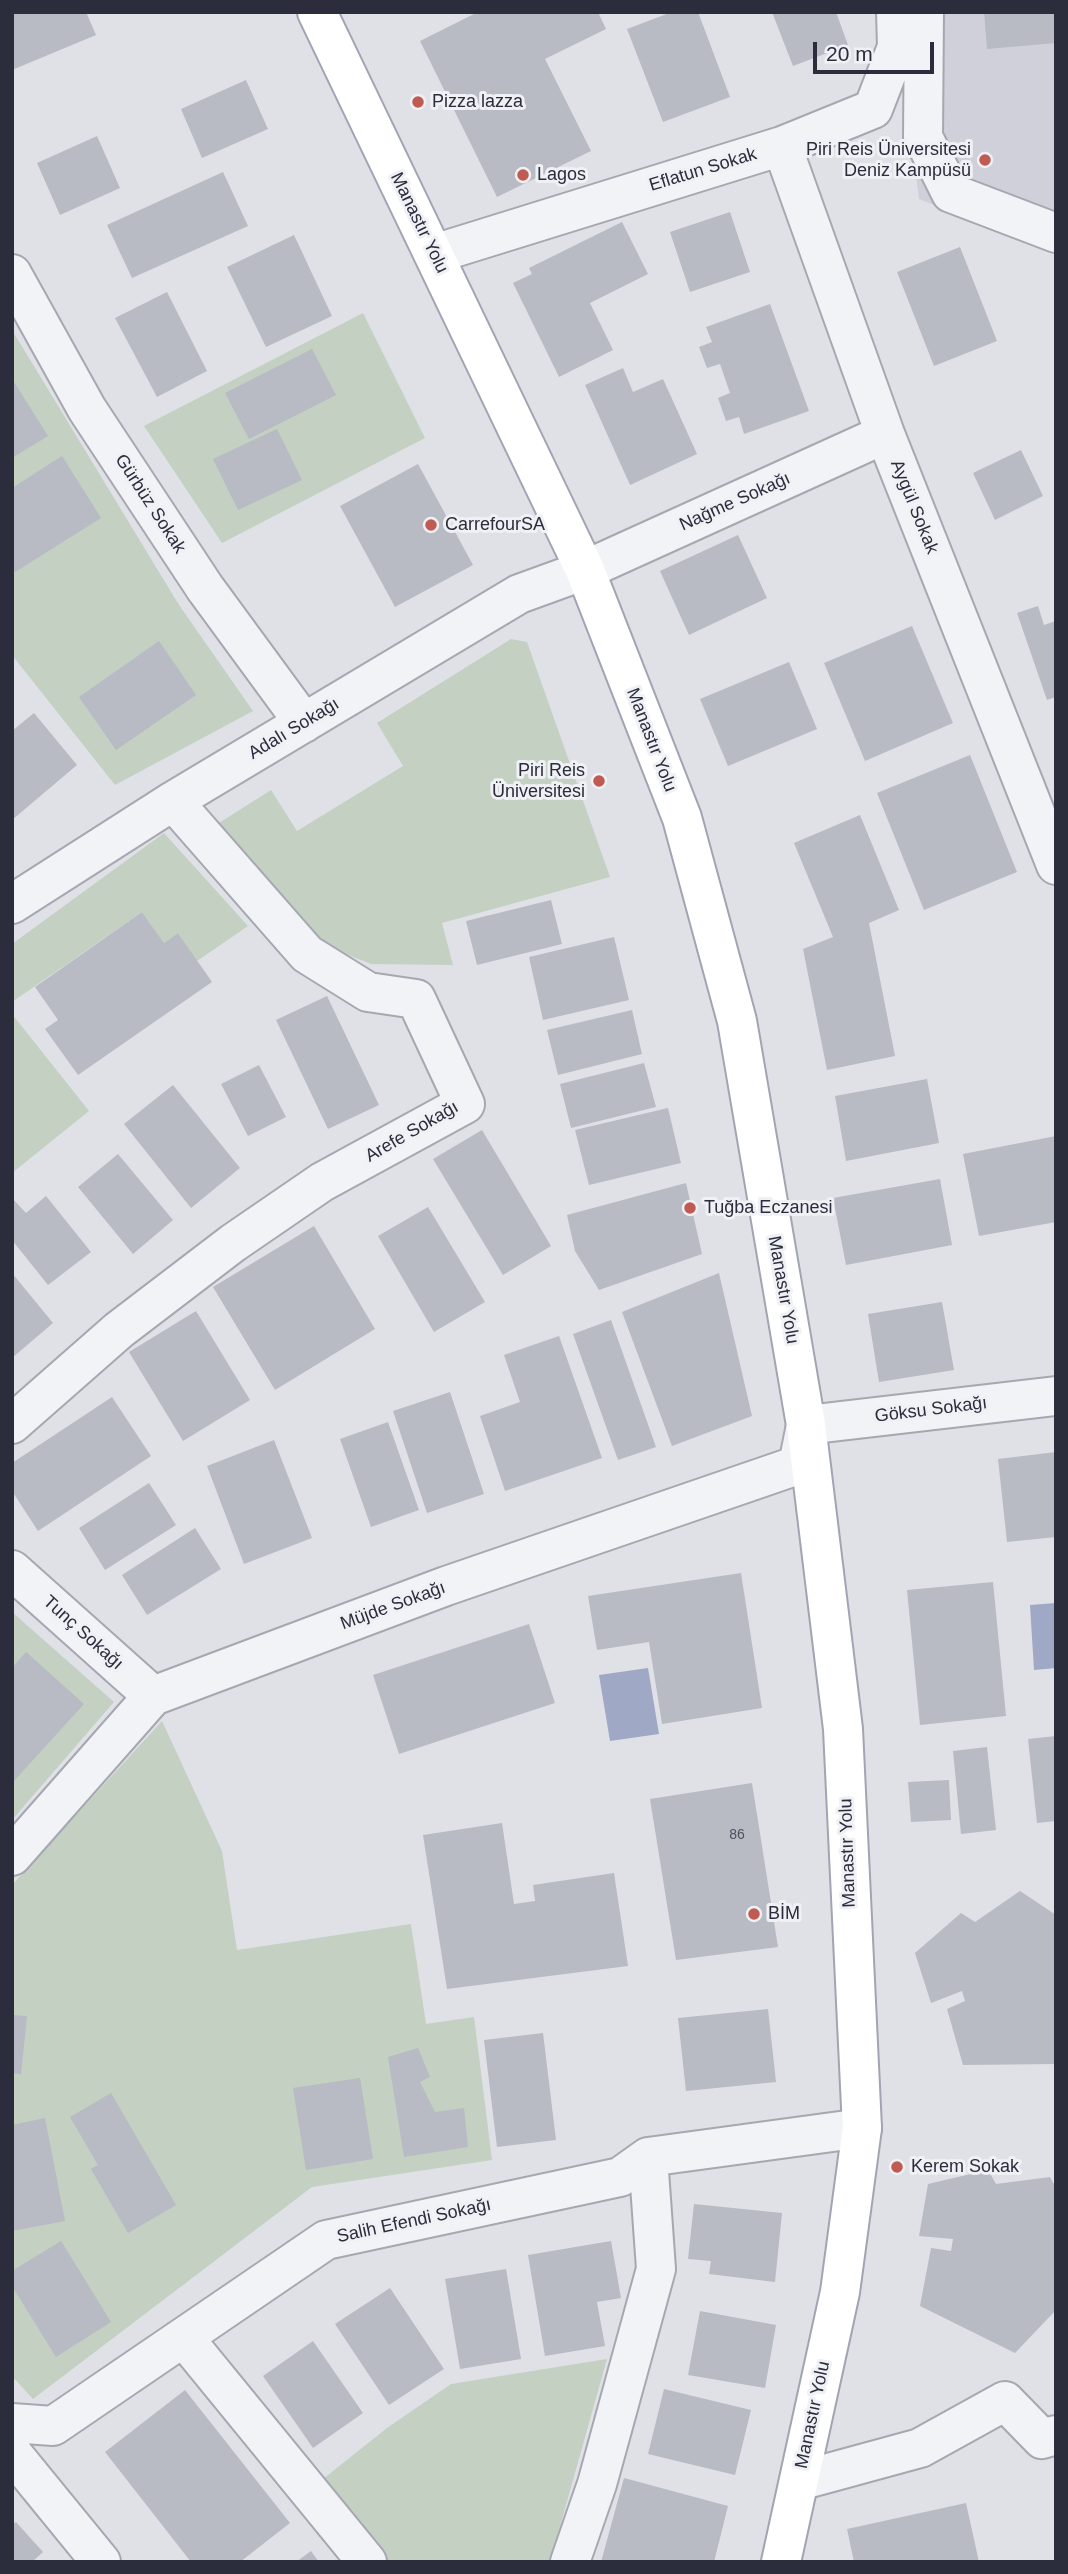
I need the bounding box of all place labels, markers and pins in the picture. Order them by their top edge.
place label: Pizza lazza [432,91,523,113]
marker: Pizza lazza [410,94,426,110]
place label: Piri Reis Üniversitesi Deniz Kampüsü [806,139,971,182]
marker: Piri Reis Üniversitesi Deniz Kampüsü [977,152,993,168]
place label: Lagos [537,164,586,186]
marker: Lagos [515,167,531,183]
place label: CarrefourSA [445,514,545,536]
marker: CarrefourSA [423,517,439,533]
place label: Piri Reis Üniversitesi [492,760,585,802]
marker: Piri Reis Üniversitesi [591,773,607,789]
place label: Tuğba Eczanesi [704,1197,832,1219]
marker: Tuğba Eczanesi [682,1200,698,1216]
place label: BİM [768,1903,800,1925]
marker: BİM [746,1906,762,1922]
place label: Kerem Sokak [911,2156,1019,2178]
marker: Kerem Sokak [889,2159,905,2175]

